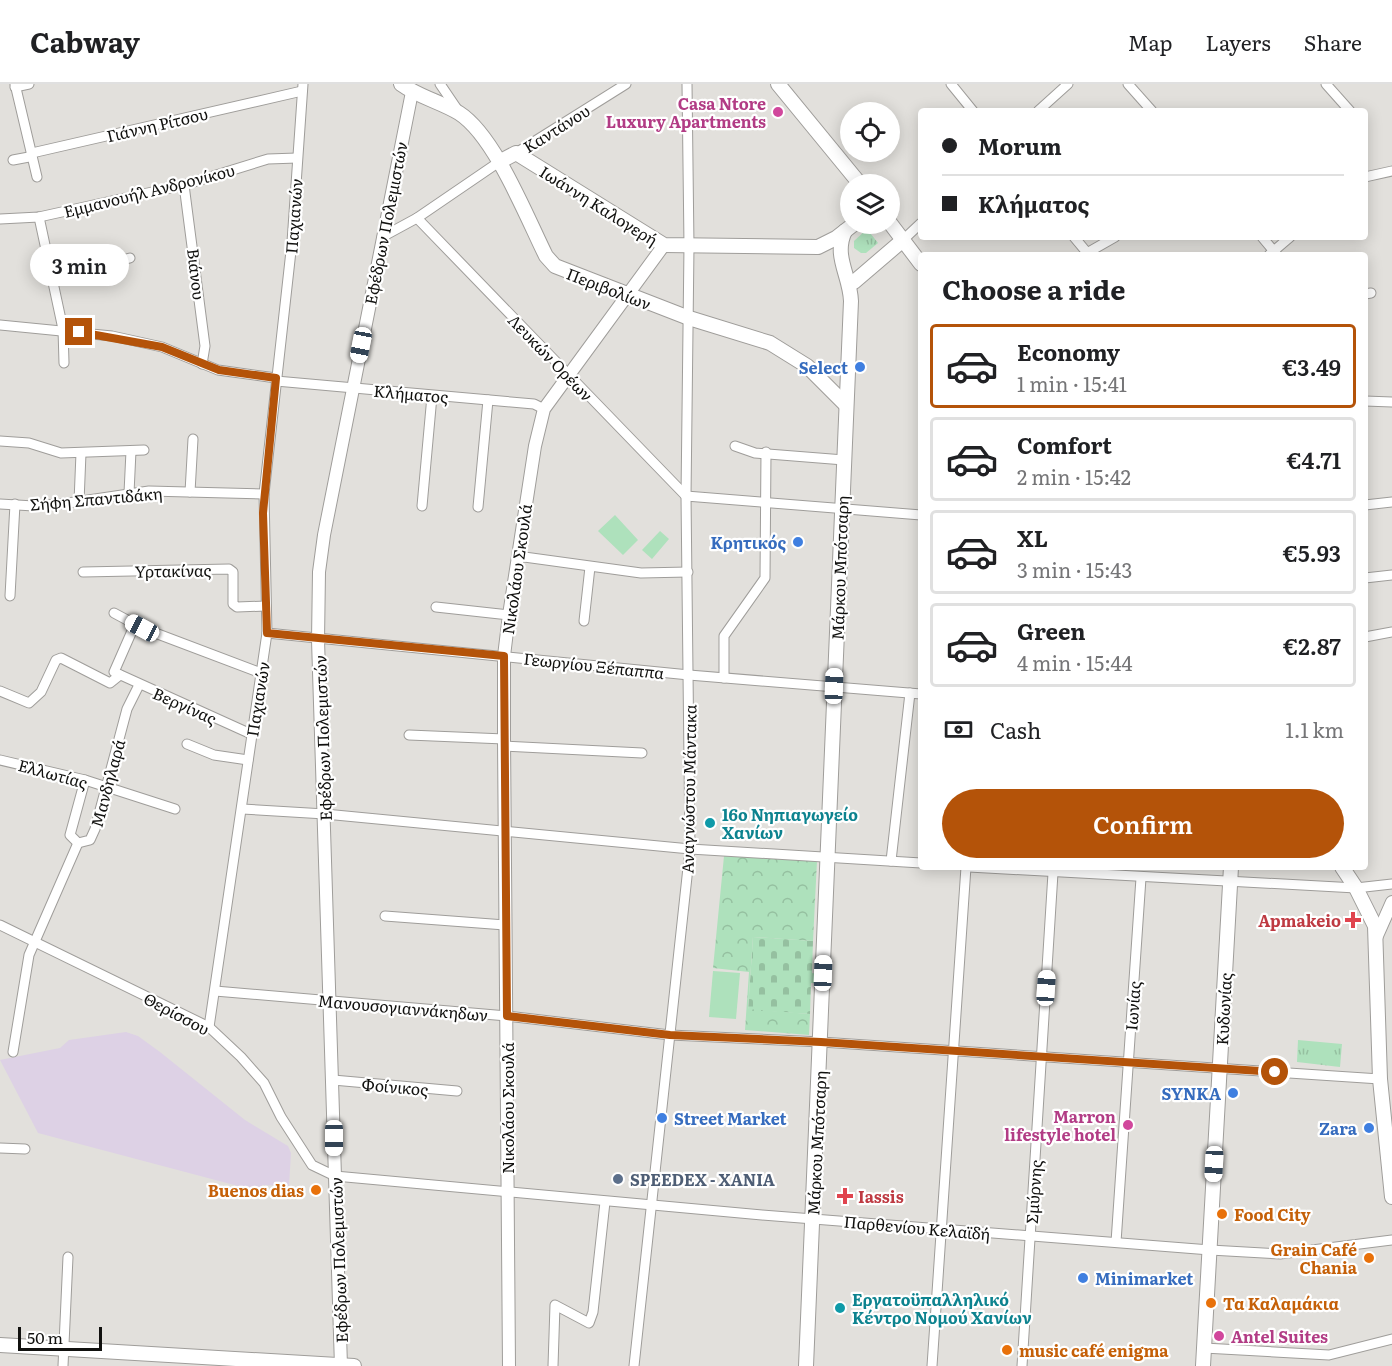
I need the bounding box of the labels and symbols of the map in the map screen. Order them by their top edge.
place label: Casa Ntore Luxury Apartments [606,91,766,133]
street label: Καντάνου [518,98,594,158]
street label: Γιάννη Ρίτσου [104,101,210,147]
marker: Casa Ntore Luxury Apartments [771,105,785,119]
street label: Εφέδρων Πολεμιστών [357,139,413,307]
street label: Εμμανουήλ Ανδρονίκου [61,157,237,223]
street label: Ιωάννη Καλογερή [535,159,663,251]
street label: Παχιανών [278,177,308,255]
callout: 3 min [29,245,128,287]
street label: Βιάνου [182,247,212,301]
street label: Περιβολίων [563,261,655,315]
street label: Λευκών Ορέων [503,308,599,406]
route end [65,318,92,345]
car [349,326,373,364]
place label: Select [799,355,848,379]
marker: Select [853,360,867,374]
street label: Κλήματος [373,378,449,408]
street label: Σήφη Σπαντιδάκη [29,480,163,516]
street label: Μάρκου Μπότσαρη [824,495,854,641]
street label: Νικολάου Σκουλά [495,502,537,636]
place label: Κρητικός [711,530,786,554]
marker: Κρητικός [791,535,805,549]
street label: Υρτακίνας [134,557,212,583]
car [122,612,162,644]
street label: Γεωργίου Ξέπαππα [522,646,666,684]
street label: Εφέδρων Πολεμιστών [307,655,337,821]
street label: Παχιανών [239,660,275,738]
car [824,668,844,704]
street label: Βεργίνας [149,680,221,730]
street label: Αναγνώστου Μάντακα [675,704,701,874]
street label: Μανδηλαρά [84,736,130,830]
street label: Ελλωτίας [16,752,90,794]
place label: 16ο Νηπιαγωγείο Χανίων [722,802,858,844]
marker: 16ο Νηπιαγωγείο Χανίων [703,816,717,830]
place label: Apmakeio [1258,908,1341,932]
marker: Apmakeio [1346,913,1360,927]
car [813,955,833,991]
car [1036,969,1056,1007]
street label: Κυδωνίας [1209,972,1237,1046]
street label: Ιωνίας [1118,980,1146,1032]
street label: Θερίσσου [140,986,214,1040]
street label: Μανουσογιαννάκηδων [317,988,489,1026]
street label: Νικολάου Σκουλά [495,1042,519,1174]
route start [1261,1058,1288,1085]
street label: Μάρκου Μπότσαρη [800,1070,832,1216]
street label: Φοίνικος [361,1071,429,1101]
place label: SYNKA [1161,1081,1221,1105]
marker: SYNKA [1226,1086,1240,1100]
place label: Marron lifestyle hotel [1004,1104,1116,1146]
place label: Street Market [674,1106,787,1130]
marker: Street Market [655,1111,669,1125]
place label: Zara [1319,1116,1358,1140]
marker: Marron lifestyle hotel [1121,1118,1135,1132]
car [325,1120,343,1156]
marker: Zara [1362,1121,1376,1135]
car [1204,1146,1224,1182]
street label: Σμύρνης [1019,1159,1047,1225]
place label: SPEEDEX - ΧΑΝΙΑ [630,1167,775,1191]
marker: SPEEDEX - ΧΑΝΙΑ [611,1172,625,1186]
street label: Εφέδρων Πολεμιστών [323,1177,353,1343]
place label: Buenos dias [208,1178,304,1202]
marker: Buenos dias [309,1183,323,1197]
place label: Iassis [858,1184,904,1208]
marker: Iassis [836,1187,854,1205]
place label: Food City [1234,1202,1311,1226]
marker: Food City [1215,1207,1229,1221]
street label: Παρθενίου Κελαϊδή [843,1209,991,1245]
place label: Grain Café Chania [1271,1237,1358,1279]
marker: Grain Café Chania [1362,1251,1376,1265]
place label: Minimarket [1095,1266,1193,1290]
marker: Minimarket [1076,1271,1090,1285]
place label: Εργατοϋπαλληλικό Κέντρο Νομού Χανίων [852,1287,1032,1329]
place label: Τα Καλαμάκια [1223,1291,1339,1315]
marker: Τα Καλαμάκια [1204,1296,1218,1310]
marker: Εργατοϋπαλληλικό Κέντρο Νομού Χανίων [833,1301,847,1315]
scale bar [18,1324,102,1352]
place label: Antel Suites [1231,1324,1328,1348]
marker: Antel Suites [1212,1329,1226,1343]
place label: music café enigma [1019,1338,1169,1362]
marker: music café enigma [1000,1343,1014,1357]

